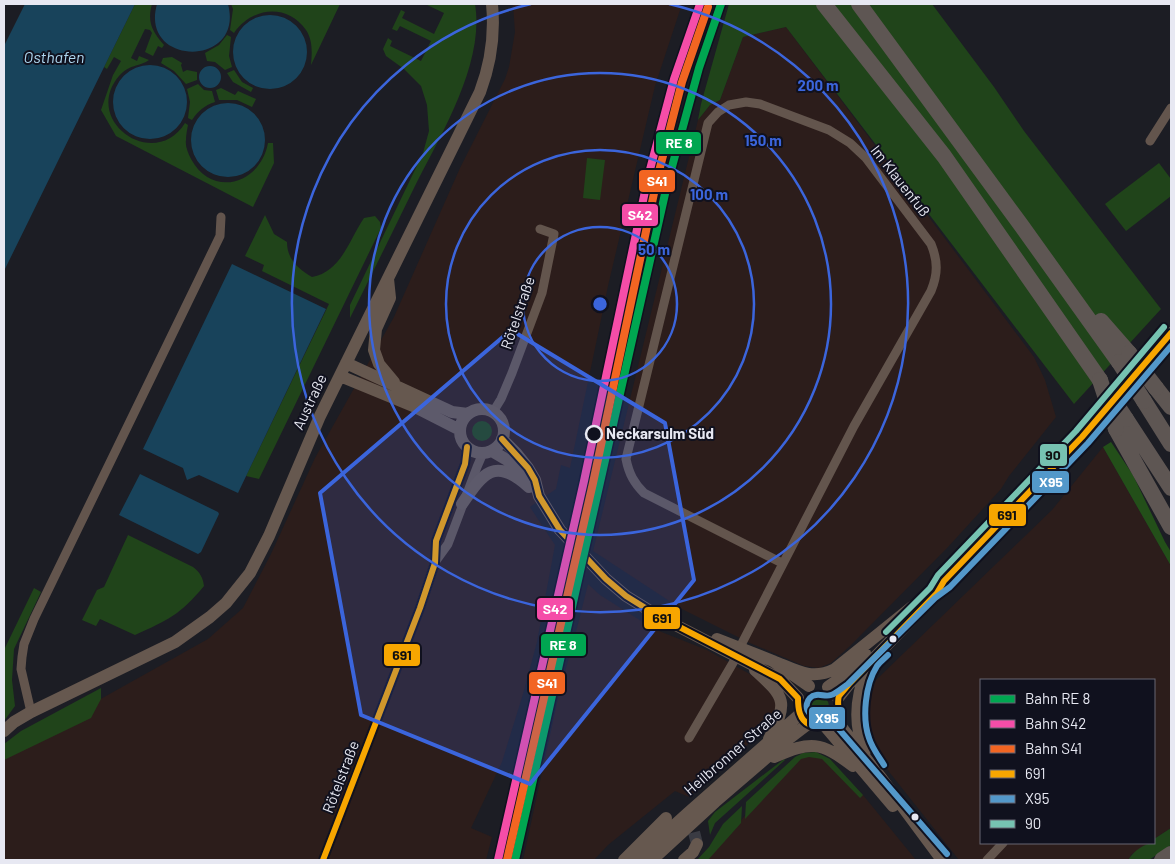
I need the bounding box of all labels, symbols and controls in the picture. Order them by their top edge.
water label: Osthafen [23,47,85,66]
text: 200 m [797,76,839,94]
line badge: RE 8 [655,131,702,155]
text: 150 m [744,131,782,149]
text: RE 8 [665,134,693,151]
street label: Im Klauenfuß [867,141,934,220]
line badge: S41 [638,169,676,193]
text: S41 [647,172,667,189]
text: 100 m [690,185,728,203]
line badge: S42 [621,203,659,227]
text: S42 [628,206,652,223]
text: 50 m [638,240,670,258]
street label: Rötelstraße [496,274,538,351]
centre of rings [591,295,609,313]
street label: Austraße [288,371,330,432]
place label: Neckarsulm Süd [606,424,714,442]
marker: Neckarsulm Süd [585,425,603,443]
line badge: 90 [1039,443,1068,467]
text: 90 [1045,446,1061,463]
line badge: X95 [1031,470,1070,494]
text: X95 [1039,473,1063,490]
line badge: 691 [988,503,1027,527]
text: 691 [997,506,1017,523]
line badge: S42 [536,597,574,621]
text: S42 [543,600,567,617]
line badge: 691 [643,606,681,630]
text: 691 [652,609,672,626]
line badge: RE 8 [540,633,587,657]
unlabelled marker [888,634,898,644]
text: RE 8 [549,636,577,653]
line badge: 691 [383,643,421,667]
text: 691 [392,646,412,663]
line badge: S41 [528,671,566,695]
text: S41 [537,674,557,691]
legend [980,679,1155,844]
text: Bahn RE 8 [1025,689,1090,707]
street label: Heilbronner Straße [680,704,785,798]
line badge: X95 [808,706,846,730]
text: X95 [815,709,839,726]
text: Bahn S42 [1025,714,1086,732]
street label: Rötelstraße [318,738,362,815]
text: Bahn S41 [1025,739,1082,757]
text: 691 [1025,764,1046,782]
text: X95 [1025,789,1049,807]
unlabelled marker [910,812,920,822]
text: 90 [1025,814,1041,832]

